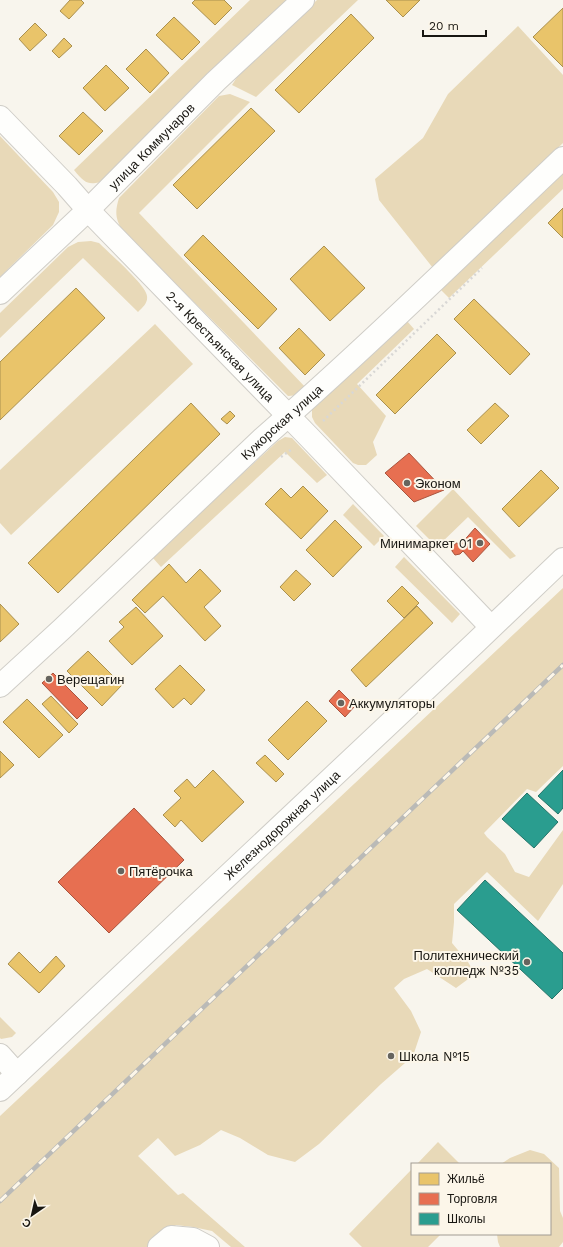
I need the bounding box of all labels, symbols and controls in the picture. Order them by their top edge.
scale bar [423,12,486,38]
text: 20 m [429,19,459,33]
street label: улица Коммунаров [105,100,197,192]
street label: 2-я Крестьянская улица [164,288,278,405]
street label: Кужорская улица [238,381,326,463]
place label: Эконом [415,476,461,491]
marker: Эконом [402,478,412,488]
place label: Минимаркет 01 [380,536,472,551]
marker: Минимаркет 01 [475,538,485,548]
place label: Верещагин [57,672,124,687]
marker: Верещагин [44,674,54,684]
place label: Аккумуляторы [349,696,435,711]
marker: Аккумуляторы [336,698,346,708]
street label: Железнодорожная улица [221,766,343,883]
place label: Пятёрочка [129,864,193,879]
marker: Пятёрочка [116,866,126,876]
place label: Политехнический колледж №35 [413,948,519,978]
marker: Политехнический колледж №35 [522,957,532,967]
place label: Школа №15 [399,1049,470,1064]
marker: Школа №15 [386,1051,396,1061]
legend [411,1163,551,1235]
text: Жильё [447,1172,485,1186]
text: Торговля [447,1192,497,1206]
north arrow [12,1195,52,1235]
text: Школы [447,1212,485,1226]
text: С [20,1215,34,1230]

